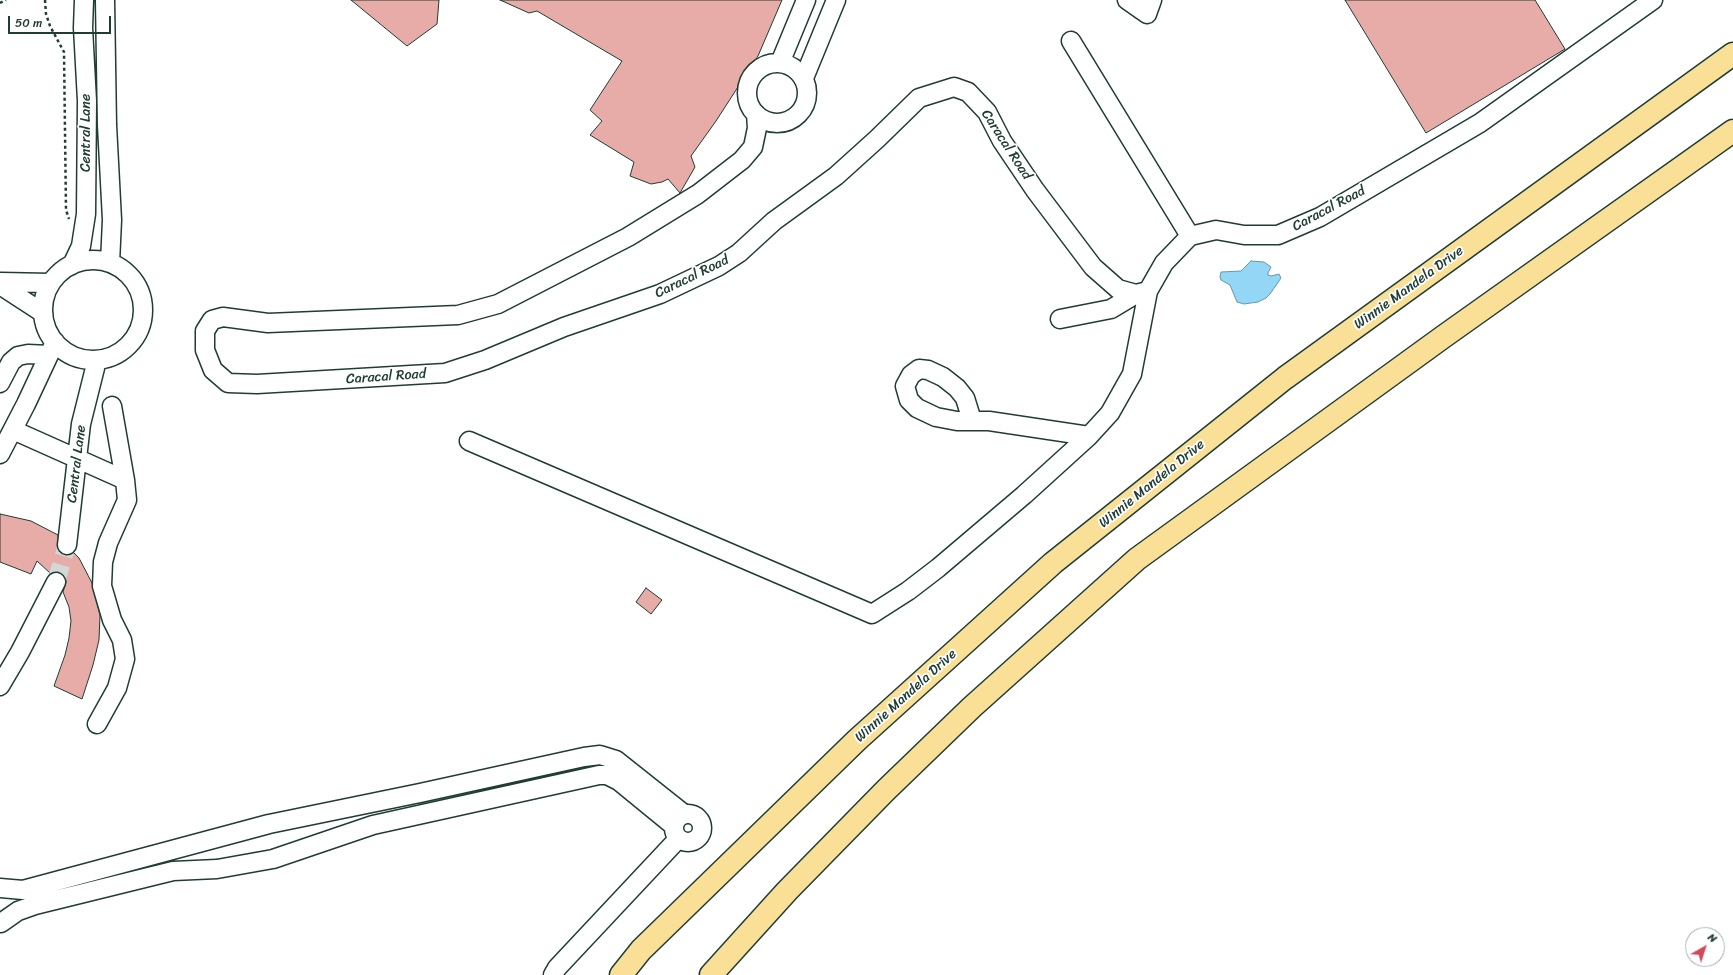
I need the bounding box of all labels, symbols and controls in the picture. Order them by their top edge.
scale bar [10,8,113,34]
text: 50 m [15,12,42,34]
street label: Central Lane [78,94,94,172]
street label: Caracal Road [977,107,1035,183]
street label: Caracal Road [1290,183,1368,235]
street label: Winnie Mandela Drive [1351,243,1467,333]
street label: Caracal Road [652,252,732,302]
street label: Caracal Road [345,366,427,388]
street label: Central Lane [64,424,90,504]
street label: Winnie Mandela Drive [1096,436,1208,532]
street label: Winnie Mandela Drive [852,646,960,746]
north arrow [1685,927,1725,967]
text: N [1703,928,1721,948]

